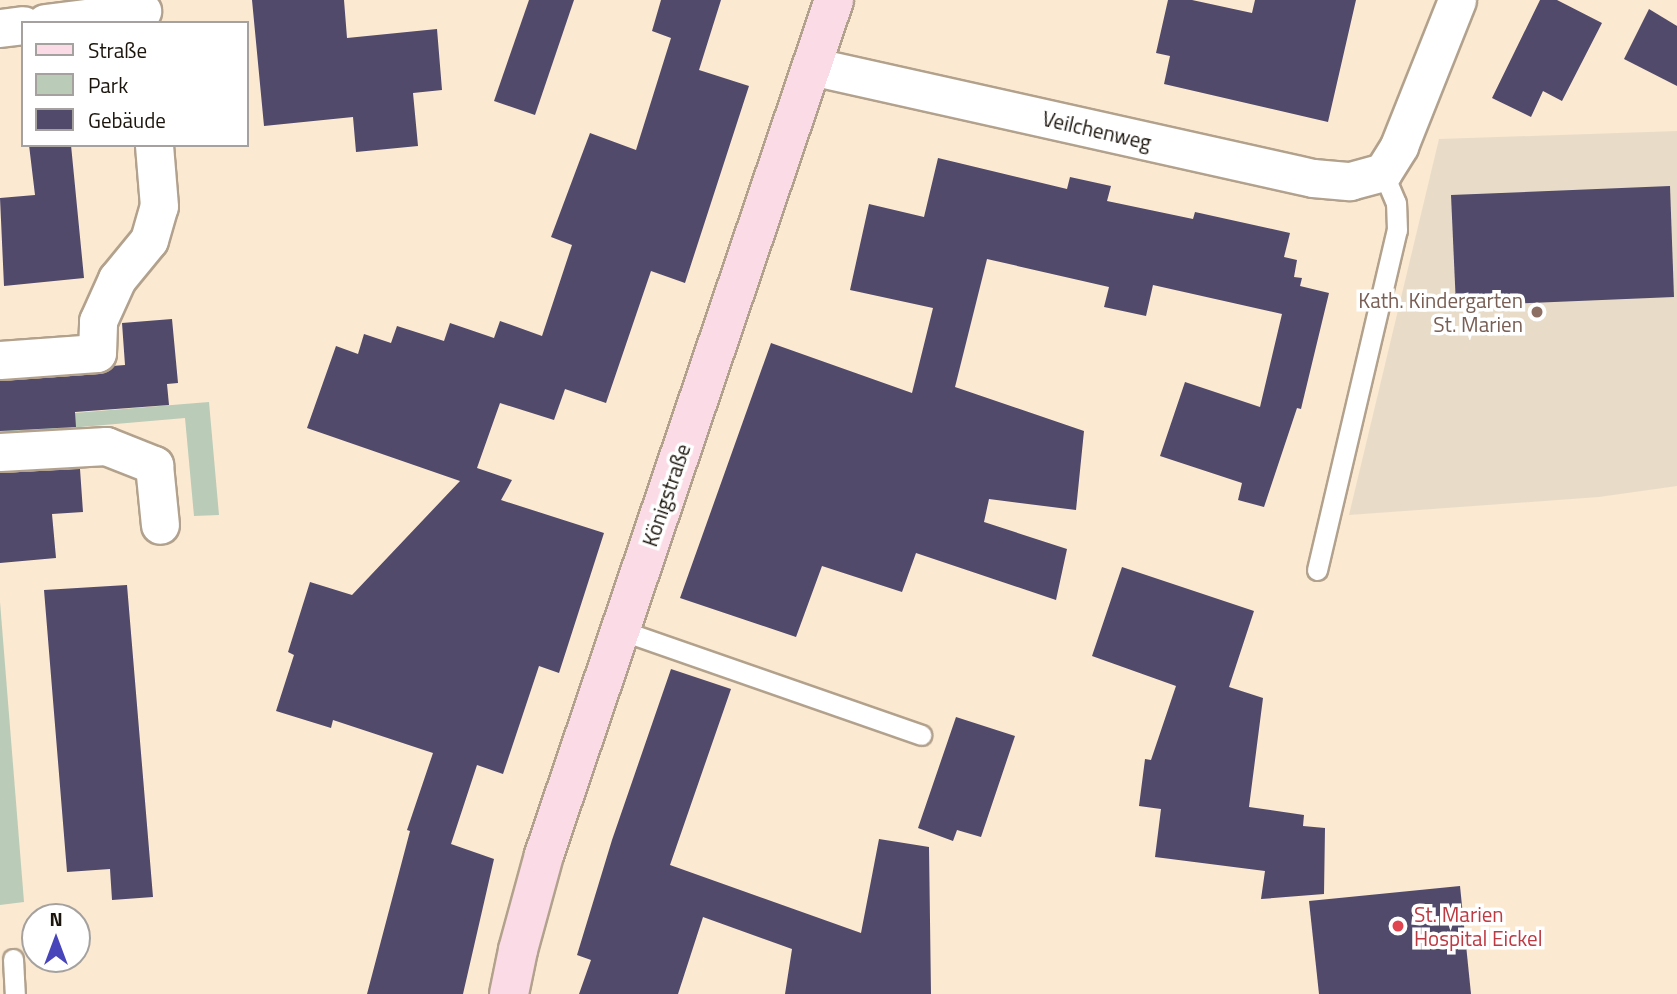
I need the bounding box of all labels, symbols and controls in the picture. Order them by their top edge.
legend [21,21,248,147]
text: Straße [88,34,147,66]
text: Park [88,69,128,101]
text: Gebäude [88,104,166,136]
street label: Veilchenweg [1040,105,1154,155]
place label: Kath. Kindergarten St. Marien [1358,287,1523,337]
marker: Kath. Kindergarten St. Marien [1529,304,1545,320]
street label: Königstraße [637,440,695,550]
place label: St. Marien Hospital Eickel [1414,901,1543,951]
north arrow [21,903,91,973]
text: N [49,904,63,933]
marker: St. Marien Hospital Eickel [1388,916,1408,936]

